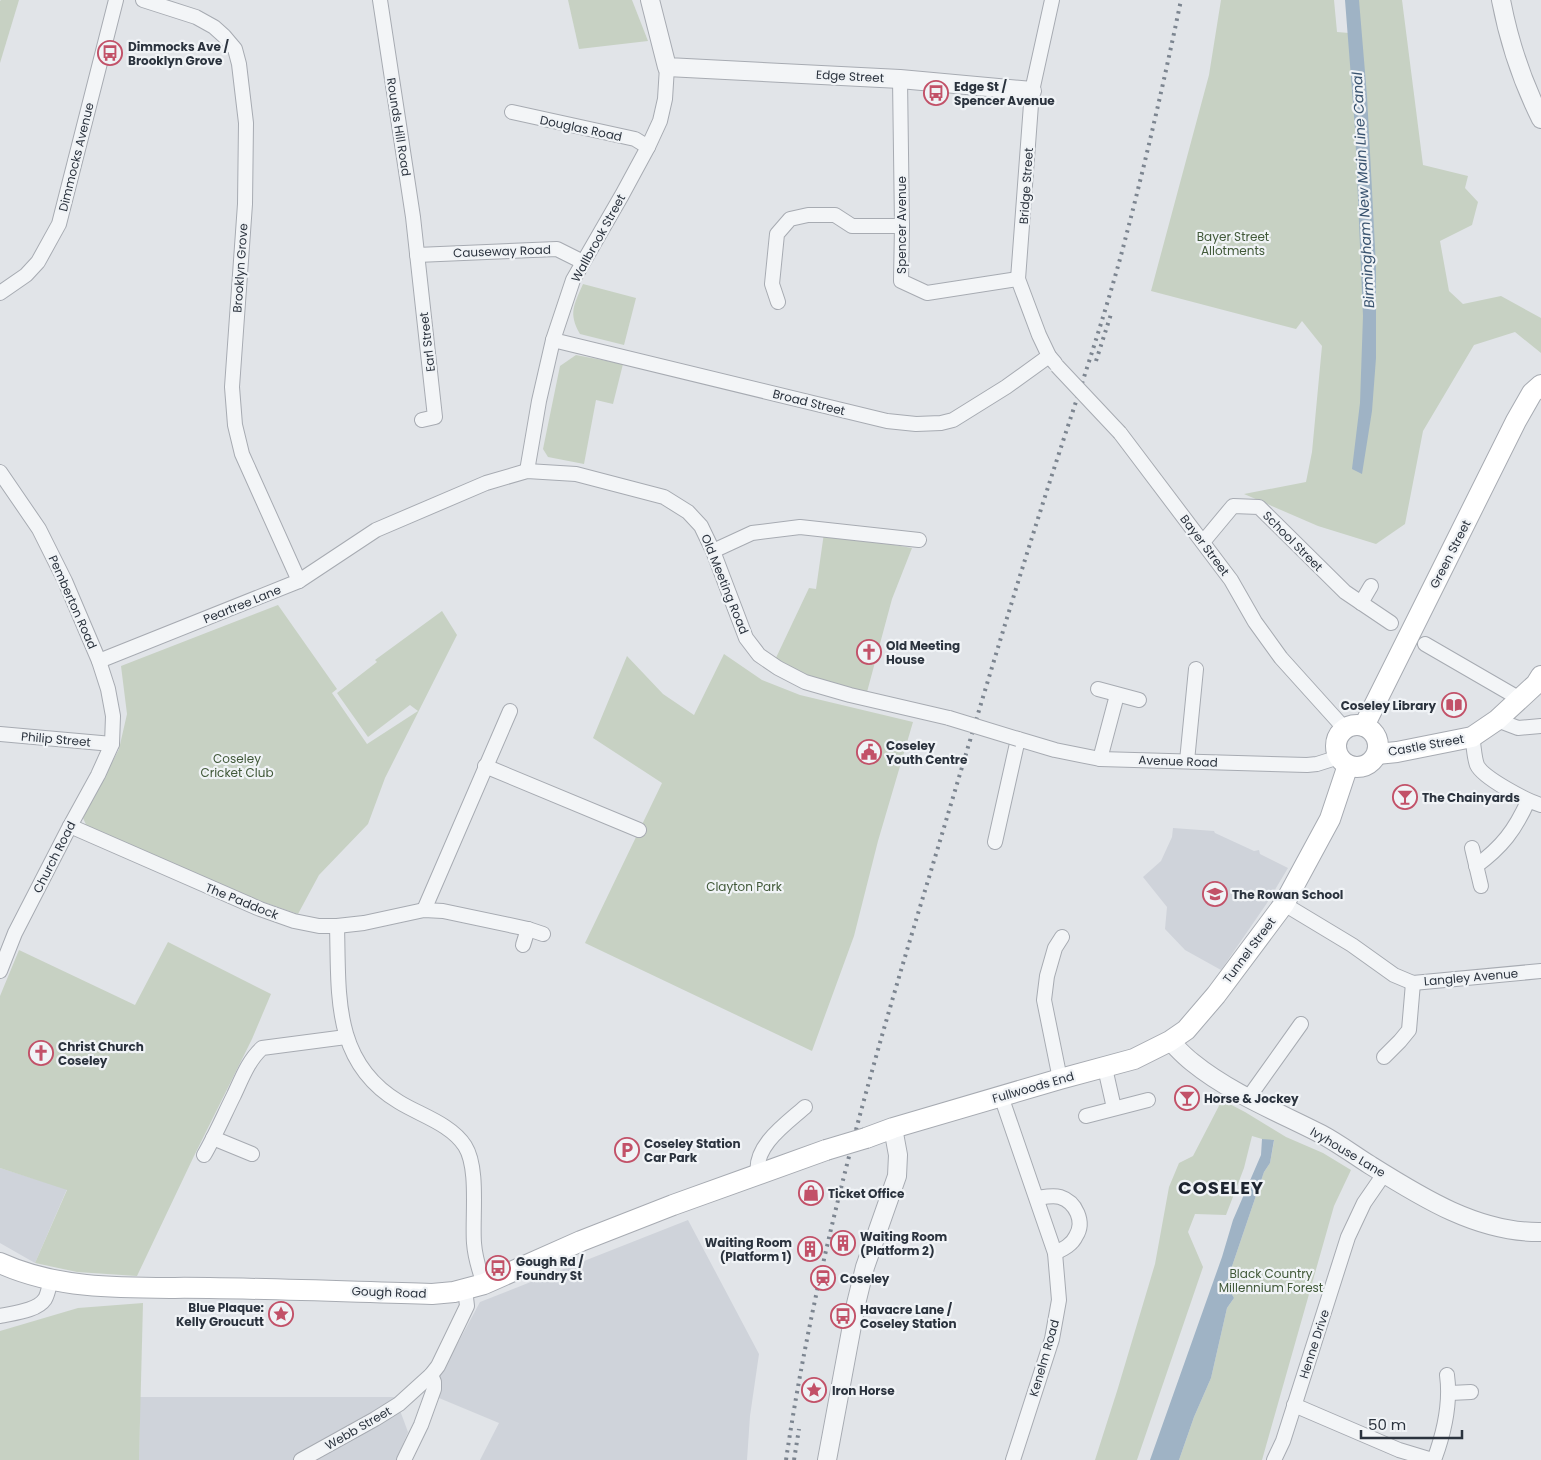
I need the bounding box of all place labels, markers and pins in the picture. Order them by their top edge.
place label: Dimmocks Ave / Brooklyn Grove [128,38,230,69]
bus stop icon: Dimmocks Ave / Brooklyn Grove [97,40,123,66]
place label: Edge St / Spencer Avenue [954,78,1055,109]
bus stop icon: Edge St / Spencer Avenue [923,80,949,106]
place label: Old Meeting House [886,637,960,668]
church icon: Old Meeting House [856,639,882,665]
library icon: Coseley Library [1441,692,1467,718]
place label: Coseley Library [1341,697,1436,714]
place label: Coseley Youth Centre [886,737,968,768]
public building icon: Coseley Youth Centre [856,739,882,765]
bar icon: The Chainyards [1392,784,1418,810]
place label: The Chainyards [1422,789,1520,806]
school or university icon: The Rowan School [1202,881,1228,907]
place label: The Rowan School [1232,886,1343,903]
place label: Christ Church Coseley [58,1038,144,1069]
church icon: Christ Church Coseley [28,1040,54,1066]
bar icon: Horse & Jockey [1174,1085,1200,1111]
place label: Horse & Jockey [1204,1090,1299,1107]
place label: Coseley Station Car Park [644,1135,740,1166]
parking icon: Coseley Station Car Park [614,1137,640,1163]
shop icon: Ticket Office [798,1180,824,1206]
place label: Ticket Office [828,1185,905,1202]
place label: Waiting Room (Platform 2) [860,1228,948,1259]
building icon: Waiting Room (Platform 2) [830,1230,856,1256]
place label: Waiting Room (Platform 1) [705,1234,792,1265]
building icon: Waiting Room (Platform 1) [797,1236,823,1262]
place label: Gough Rd / Foundry St [516,1253,584,1284]
bus stop icon: Gough Rd / Foundry St [485,1255,511,1281]
station icon: Coseley [810,1265,836,1291]
place label: Coseley [840,1270,890,1287]
place label: Blue Plaque: Kelly Groucutt [176,1299,264,1330]
place icon: Blue Plaque: Kelly Groucutt [268,1301,294,1327]
place label: Havacre Lane / Coseley Station [860,1301,956,1332]
bus stop icon: Havacre Lane / Coseley Station [830,1303,856,1329]
place icon: Iron Horse [801,1377,827,1403]
place label: Iron Horse [832,1382,895,1399]

